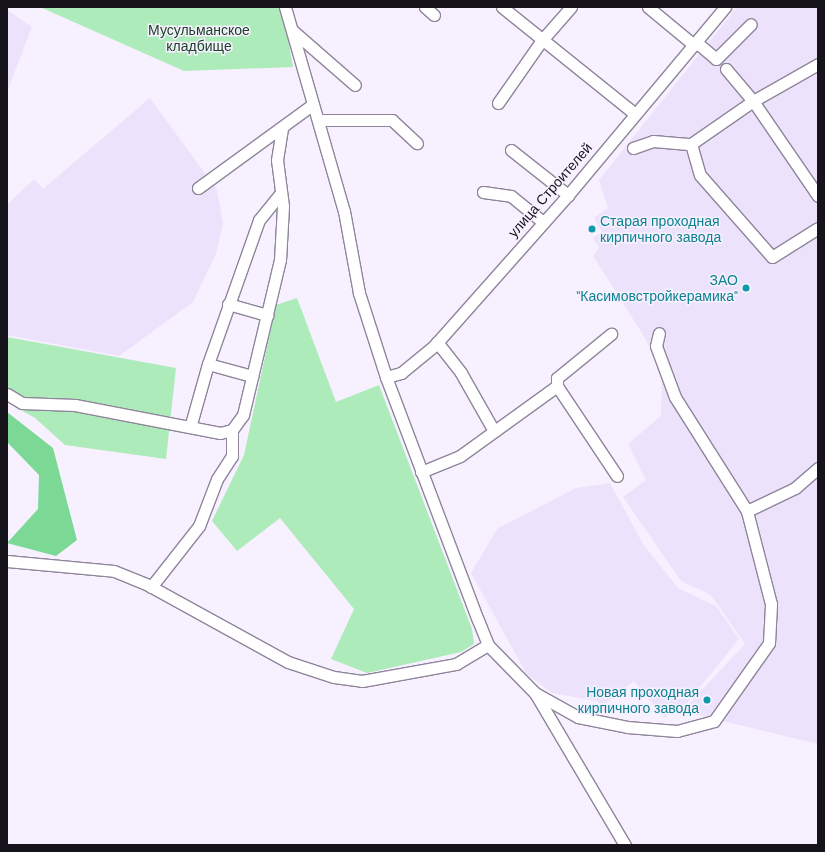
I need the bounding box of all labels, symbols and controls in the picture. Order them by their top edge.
park label: Мусульманское кладбище [148,22,250,54]
street label: улица Строителей [504,139,596,241]
place label: Старая проходная кирпичного завода [600,213,721,246]
marker: Старая проходная кирпичного завода [587,224,597,234]
place label: ЗАО "Касимовстройкерамика" [576,272,738,304]
marker: ЗАО "Касимовстройкерамика" [741,283,751,293]
place label: Новая проходная кирпичного завода [578,684,699,716]
marker: Новая проходная кирпичного завода [702,695,712,705]

